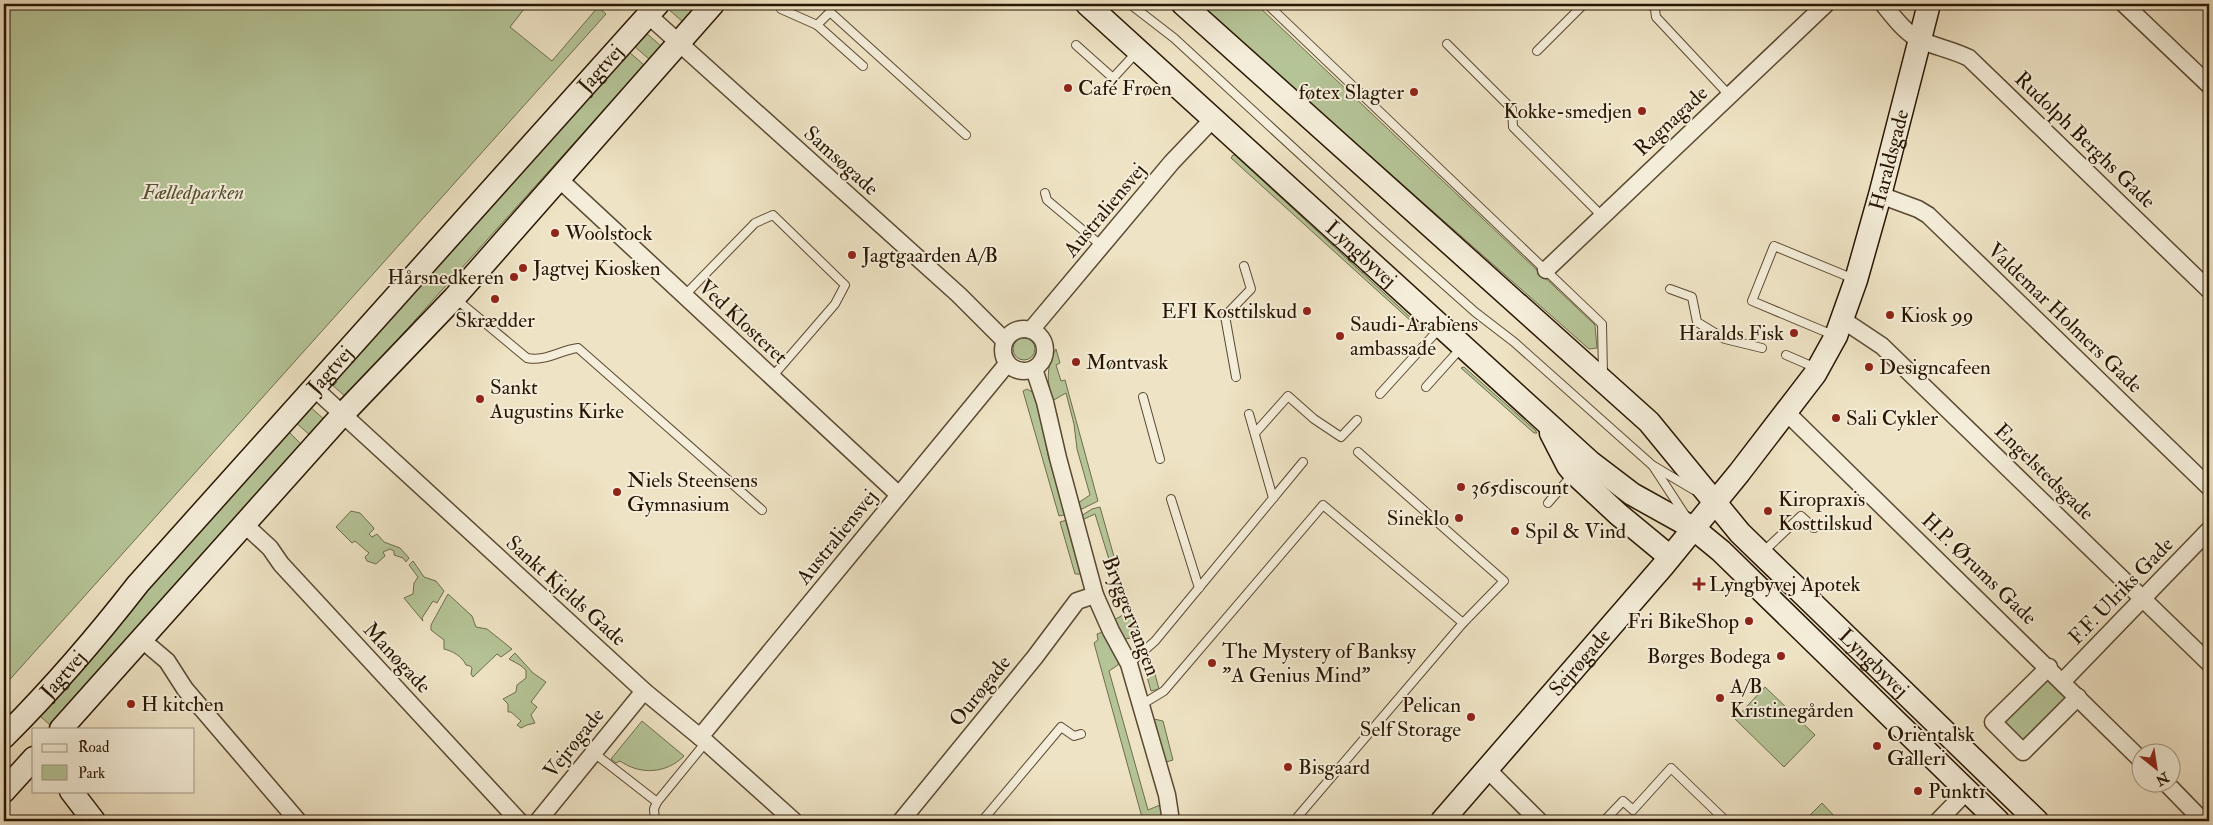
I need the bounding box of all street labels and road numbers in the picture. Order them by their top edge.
street label: Jagtvej [571,38,629,99]
street label: Rudolph Berghs Gade [2009,66,2161,214]
street label: Ragnagade [1628,80,1714,162]
street label: Haraldsgade [1863,106,1915,213]
street label: Samsøgade [798,120,884,202]
street label: Australiensvej [1057,157,1152,263]
street label: Lyngbyvej [1320,214,1403,293]
street label: Valdemar Holmers Gade [1982,237,2148,399]
street label: Ved Klosteret [693,274,794,370]
street label: Jagtvej [300,340,359,401]
street label: Engelstedsgade [1988,418,2100,527]
street label: Australiensvej [790,484,884,591]
street label: H.P. Ørums Gade [1916,507,2042,631]
street label: Sankt Kjelds Gade [500,530,632,652]
street label: F.F. Ulriks Gade [2063,531,2179,651]
street label: Bryggervangen [1096,552,1166,680]
street label: Manøgade [357,617,437,699]
street label: Sejrøgade [1543,623,1617,702]
street label: Lyngbyvej [1833,623,1915,703]
street label: Jagtvej [33,644,92,705]
street label: Ourøgade [943,650,1017,732]
street label: Vejrøgade [537,702,611,784]

